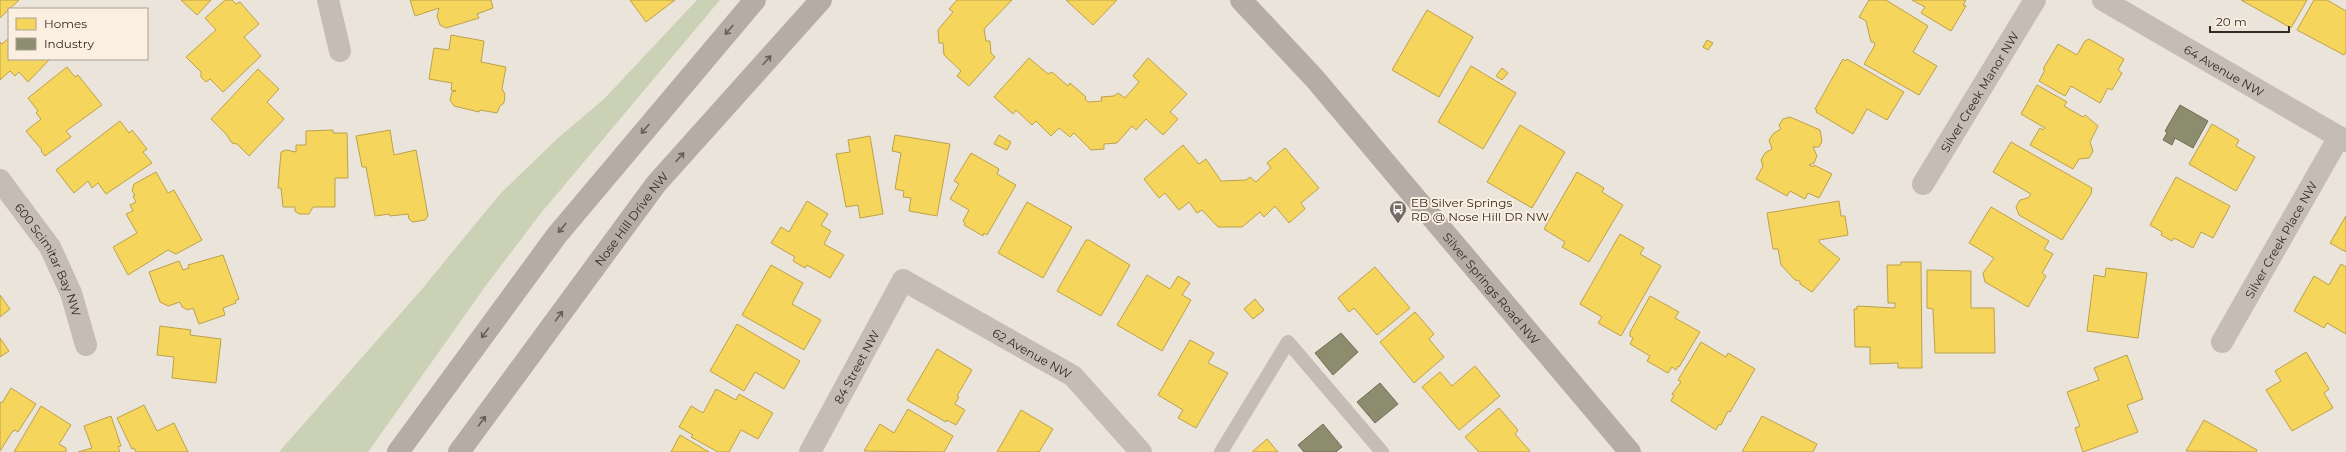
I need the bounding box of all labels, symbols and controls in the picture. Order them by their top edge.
legend [8,8,148,60]
scale bar [2210,8,2289,34]
text: 20 m [2216,14,2247,29]
text: Homes [44,16,87,31]
one-way arrow [725,24,734,35]
street label: Silver Creek Manor NW [1937,29,2022,155]
text: Industry [44,36,94,51]
street label: 64 Avenue NW [2181,41,2267,99]
one-way arrow [762,55,772,65]
one-way arrow [641,123,650,133]
one-way arrow [676,152,685,162]
street label: Nose Hill Drive NW [591,168,671,269]
street label: Silver Creek Place NW [2241,178,2320,301]
place label: EB Silver Springs RD @ Nose Hill DR NW [1411,195,1549,224]
bus stop icon: EB Silver Springs RD @ Nose Hill DR NW [1388,199,1408,224]
street label: 600 Scimitar Bay NW [12,200,85,318]
one-way arrow [557,223,566,234]
street label: Silver Springs Road NW [1440,229,1543,347]
one-way arrow [555,310,564,321]
street label: 62 Avenue NW [990,325,1075,381]
street label: 84 Street NW [830,327,882,406]
one-way arrow [481,328,489,339]
one-way arrow [478,415,487,426]

